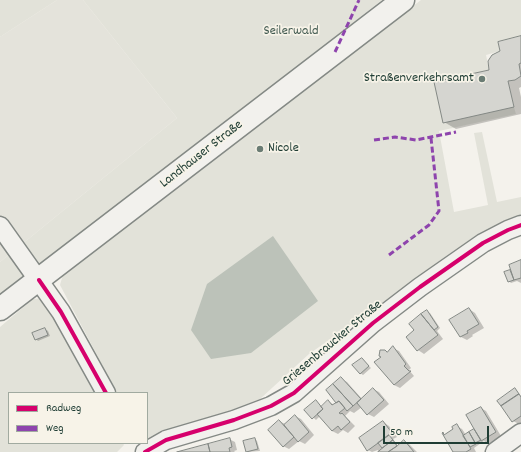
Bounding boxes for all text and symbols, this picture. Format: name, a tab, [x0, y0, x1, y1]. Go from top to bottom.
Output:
park label: Seilerwald	[263, 24, 319, 40]
place label: Straßenverkehrsamt	[364, 71, 474, 87]
marker: Straßenverkehrsamt	[477, 74, 487, 84]
street label: Landhauser Straße	[157, 117, 247, 193]
place label: Nicole	[268, 141, 299, 157]
marker: Nicole	[255, 144, 265, 154]
street label: Griesenbraucker Straße	[280, 297, 386, 391]
legend	[8, 392, 148, 444]
text: Radweg	[46, 400, 81, 417]
scale bar	[385, 418, 491, 444]
text: Weg	[46, 420, 63, 437]
text: 50 m	[390, 424, 413, 441]

